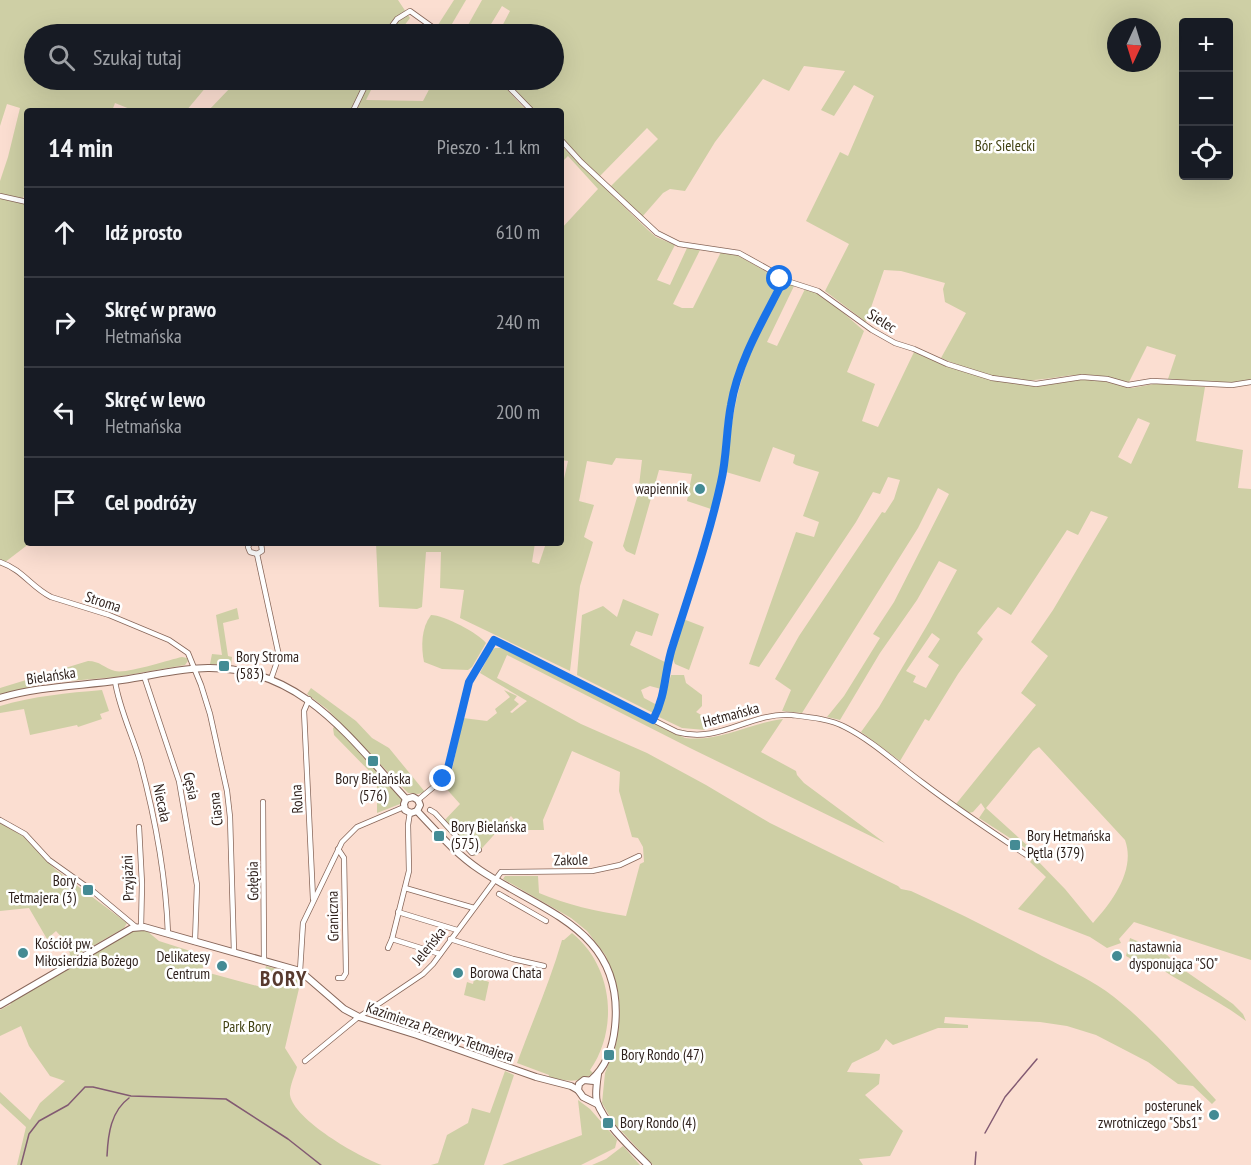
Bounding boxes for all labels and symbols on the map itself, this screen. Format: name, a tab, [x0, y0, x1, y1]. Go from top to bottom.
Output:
north arrow	[1107, 18, 1161, 72]
park label: Bór Sielecki	[975, 136, 1035, 155]
route start	[766, 265, 792, 291]
street label: Sielec	[864, 304, 901, 337]
place label: wapiennik	[635, 479, 688, 498]
marker: wapiennik	[693, 482, 707, 496]
street label: Stroma	[83, 587, 124, 616]
place label: Bory Stroma (583)	[236, 647, 299, 683]
marker: Bory Stroma (583)	[217, 659, 231, 673]
street label: Bielańska	[25, 663, 77, 688]
street label: Hetmańska	[701, 698, 761, 731]
marker: Bory Bielańska (576)	[366, 754, 380, 768]
route end	[429, 765, 455, 791]
place label: Bory Bielańska (576)	[335, 769, 411, 805]
street label: Gęsia	[179, 770, 204, 801]
street label: Niecała	[149, 782, 176, 824]
street label: Rolna	[286, 784, 307, 814]
street label: Ciasna	[204, 791, 227, 827]
place label: Bory Bielańska (575)	[451, 817, 527, 853]
place label: Bory Hetmańska Pętla (379)	[1027, 826, 1111, 862]
marker: Bory Bielańska (575)	[432, 829, 446, 843]
marker: Bory Hetmańska Pętla (379)	[1008, 838, 1022, 852]
street label: Zakole	[554, 849, 588, 870]
street label: Przyjaźni	[117, 855, 138, 901]
street label: Gołębia	[243, 861, 262, 901]
place label: Bory Tetmajera (3)	[8, 871, 76, 907]
marker: Bory Tetmajera (3)	[81, 883, 95, 897]
street label: Graniczna	[323, 891, 342, 941]
street label: Jeleńska	[407, 923, 450, 969]
place label: Kościół pw. Miłosierdzia Bożego	[35, 934, 138, 970]
place label: nastawnia dysponująca "SO"	[1129, 937, 1218, 973]
marker: Kościół pw. Miłosierdzia Bożego	[16, 946, 30, 960]
place label: Delikatesy Centrum	[156, 947, 210, 983]
marker: nastawnia dysponująca "SO"	[1110, 949, 1124, 963]
marker: Delikatesy Centrum	[215, 959, 229, 973]
place label: Borowa Chata	[470, 963, 542, 982]
district label: BORY	[260, 965, 308, 992]
marker: Borowa Chata	[451, 966, 465, 980]
street label: Kazimierza Przerwy-Tetmajera	[364, 997, 517, 1066]
park label: Park Bory	[223, 1017, 272, 1036]
place label: Bory Rondo (47)	[621, 1045, 704, 1064]
marker: Bory Rondo (47)	[602, 1048, 616, 1062]
place label: posterunek zwrotniczego "Sbs1"	[1098, 1096, 1202, 1132]
marker: posterunek zwrotniczego "Sbs1"	[1207, 1108, 1221, 1122]
place label: Bory Rondo (4)	[620, 1113, 696, 1132]
marker: Bory Rondo (4)	[601, 1116, 615, 1130]

